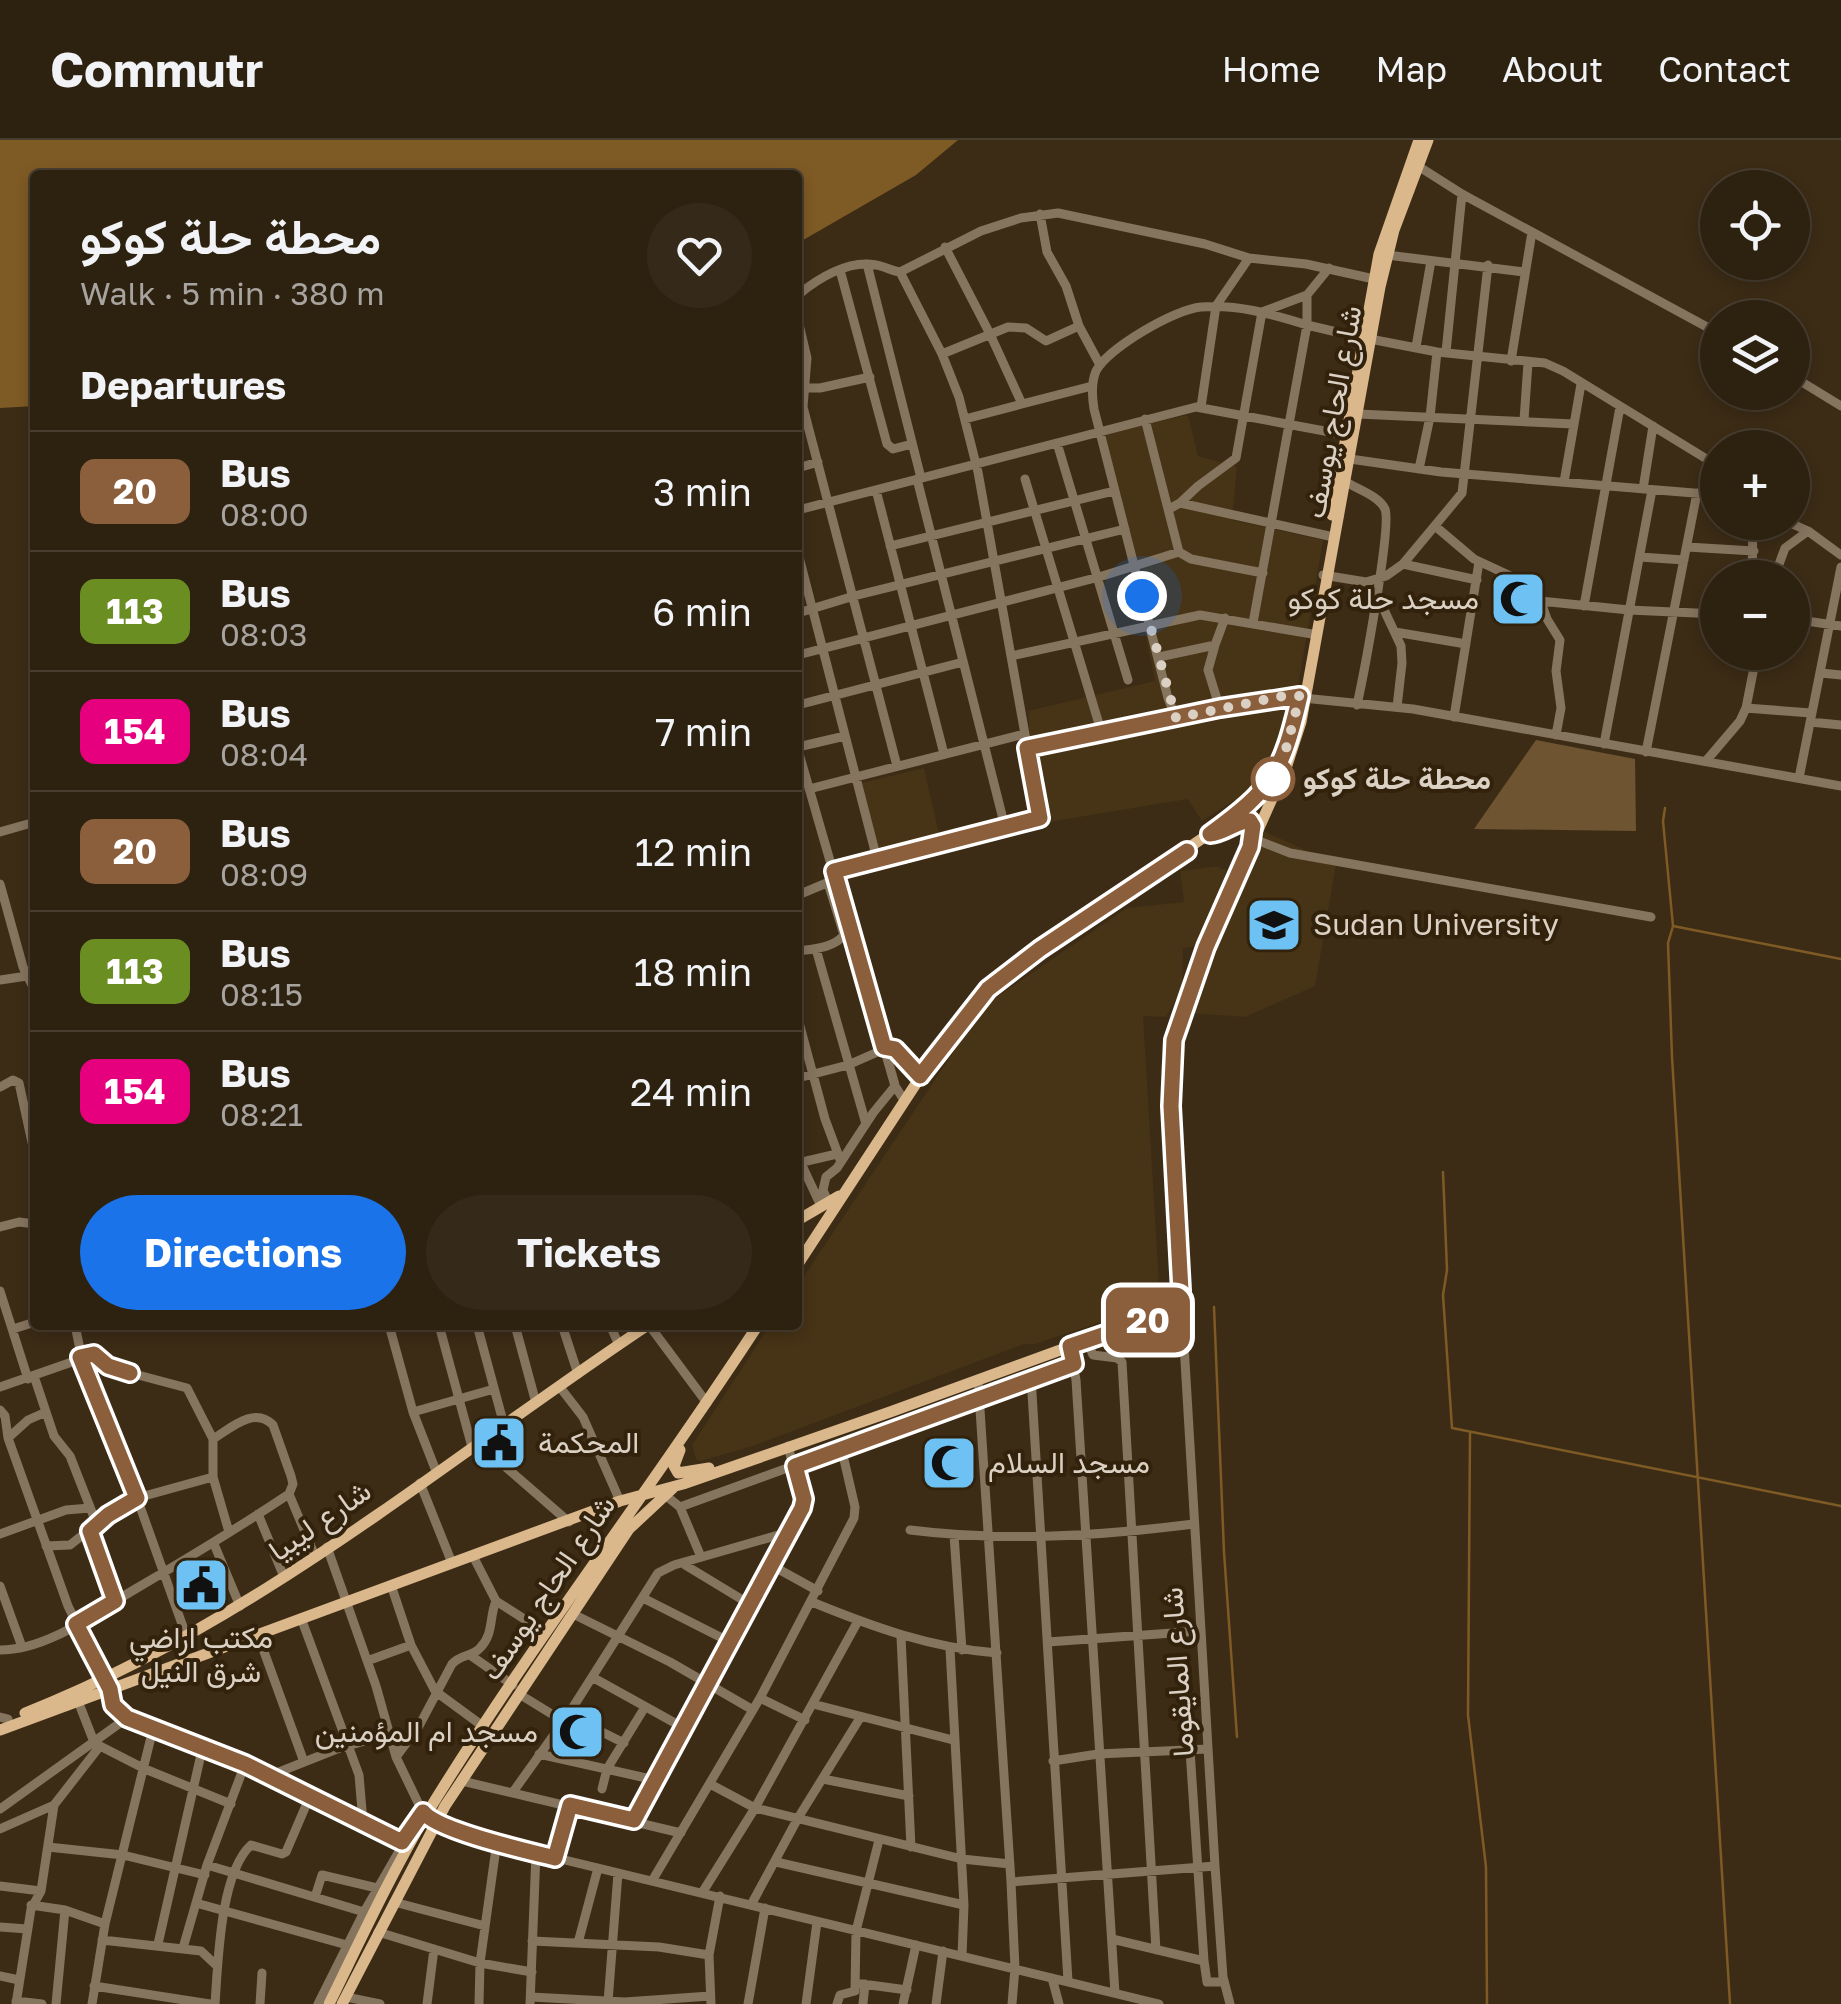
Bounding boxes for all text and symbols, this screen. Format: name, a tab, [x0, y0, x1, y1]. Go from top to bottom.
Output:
text: Commutr	[50, 40, 263, 98]
text: Home	[1222, 48, 1321, 90]
text: Map	[1376, 48, 1447, 90]
text: About	[1502, 48, 1603, 90]
text: Contact	[1658, 48, 1791, 90]
map controls	[1700, 170, 1810, 670]
button: locate	[1700, 170, 1810, 280]
button: heart	[647, 203, 752, 308]
text: محطة حلة كوكو	[80, 207, 381, 265]
text: Walk · 5 min · 380 m	[80, 274, 385, 312]
button: layers	[1700, 300, 1810, 410]
street label: شارع الحاج يوسف	[1296, 303, 1371, 521]
text: Departures	[80, 362, 286, 407]
button: +	[1700, 430, 1810, 540]
text: Bus	[220, 450, 291, 495]
text: 3 min	[653, 469, 752, 514]
text: 20	[113, 470, 157, 512]
text: 08:00	[220, 495, 309, 533]
button: −	[1700, 560, 1810, 670]
mosque icon: مسجد حلة كوكو	[1488, 569, 1548, 629]
text: Bus	[220, 570, 291, 615]
your location	[1117, 571, 1167, 621]
place label: مسجد حلة كوكو	[1288, 580, 1479, 617]
text: 6 min	[652, 589, 752, 634]
text: 113	[106, 590, 164, 632]
text: 08:03	[220, 615, 308, 653]
text: Bus	[220, 690, 291, 735]
text: 7 min	[655, 709, 752, 754]
text: 154	[104, 710, 166, 752]
text: 08:04	[220, 735, 308, 773]
marker: محطة حلة كوكو	[1252, 758, 1294, 800]
place label: محطة حلة كوكو	[1303, 760, 1491, 797]
text: Bus	[220, 810, 291, 855]
text: 12 min	[635, 829, 752, 874]
text: 20	[113, 830, 157, 872]
text: 08:09	[220, 855, 308, 893]
school or university icon: Sudan University	[1244, 895, 1304, 955]
place label: Sudan University	[1313, 906, 1559, 942]
text: Bus	[220, 930, 291, 975]
text: 18 min	[634, 949, 752, 994]
text: 113	[106, 950, 164, 992]
text: 08:15	[220, 975, 303, 1013]
text: Bus	[220, 1050, 291, 1095]
text: 24 min	[630, 1069, 752, 1114]
text: 154	[104, 1070, 166, 1112]
text: 08:21	[220, 1095, 303, 1133]
button: Directions	[80, 1195, 406, 1310]
button: Tickets	[426, 1195, 752, 1310]
line badge: 20	[1103, 1288, 1193, 1352]
text: 20	[1126, 1299, 1170, 1341]
public building icon: المحكمة	[469, 1413, 529, 1473]
place label: المحكمة	[538, 1424, 639, 1460]
mosque icon: مسجد السلام	[919, 1433, 979, 1493]
place label: مسجد السلام	[988, 1444, 1150, 1482]
street label: شارع ليبيا	[261, 1472, 379, 1571]
street label: شارع الحاج يوسف	[472, 1488, 625, 1688]
public building icon: مكتب اراضي شرق النيل	[171, 1555, 231, 1615]
street label: شارع المايقوما	[1153, 1586, 1204, 1758]
place label: مكتب اراضي شرق النيل	[129, 1619, 273, 1690]
mosque icon: مسجد ام المؤمنين	[547, 1702, 607, 1762]
place label: مسجد ام المؤمنين	[315, 1713, 538, 1751]

